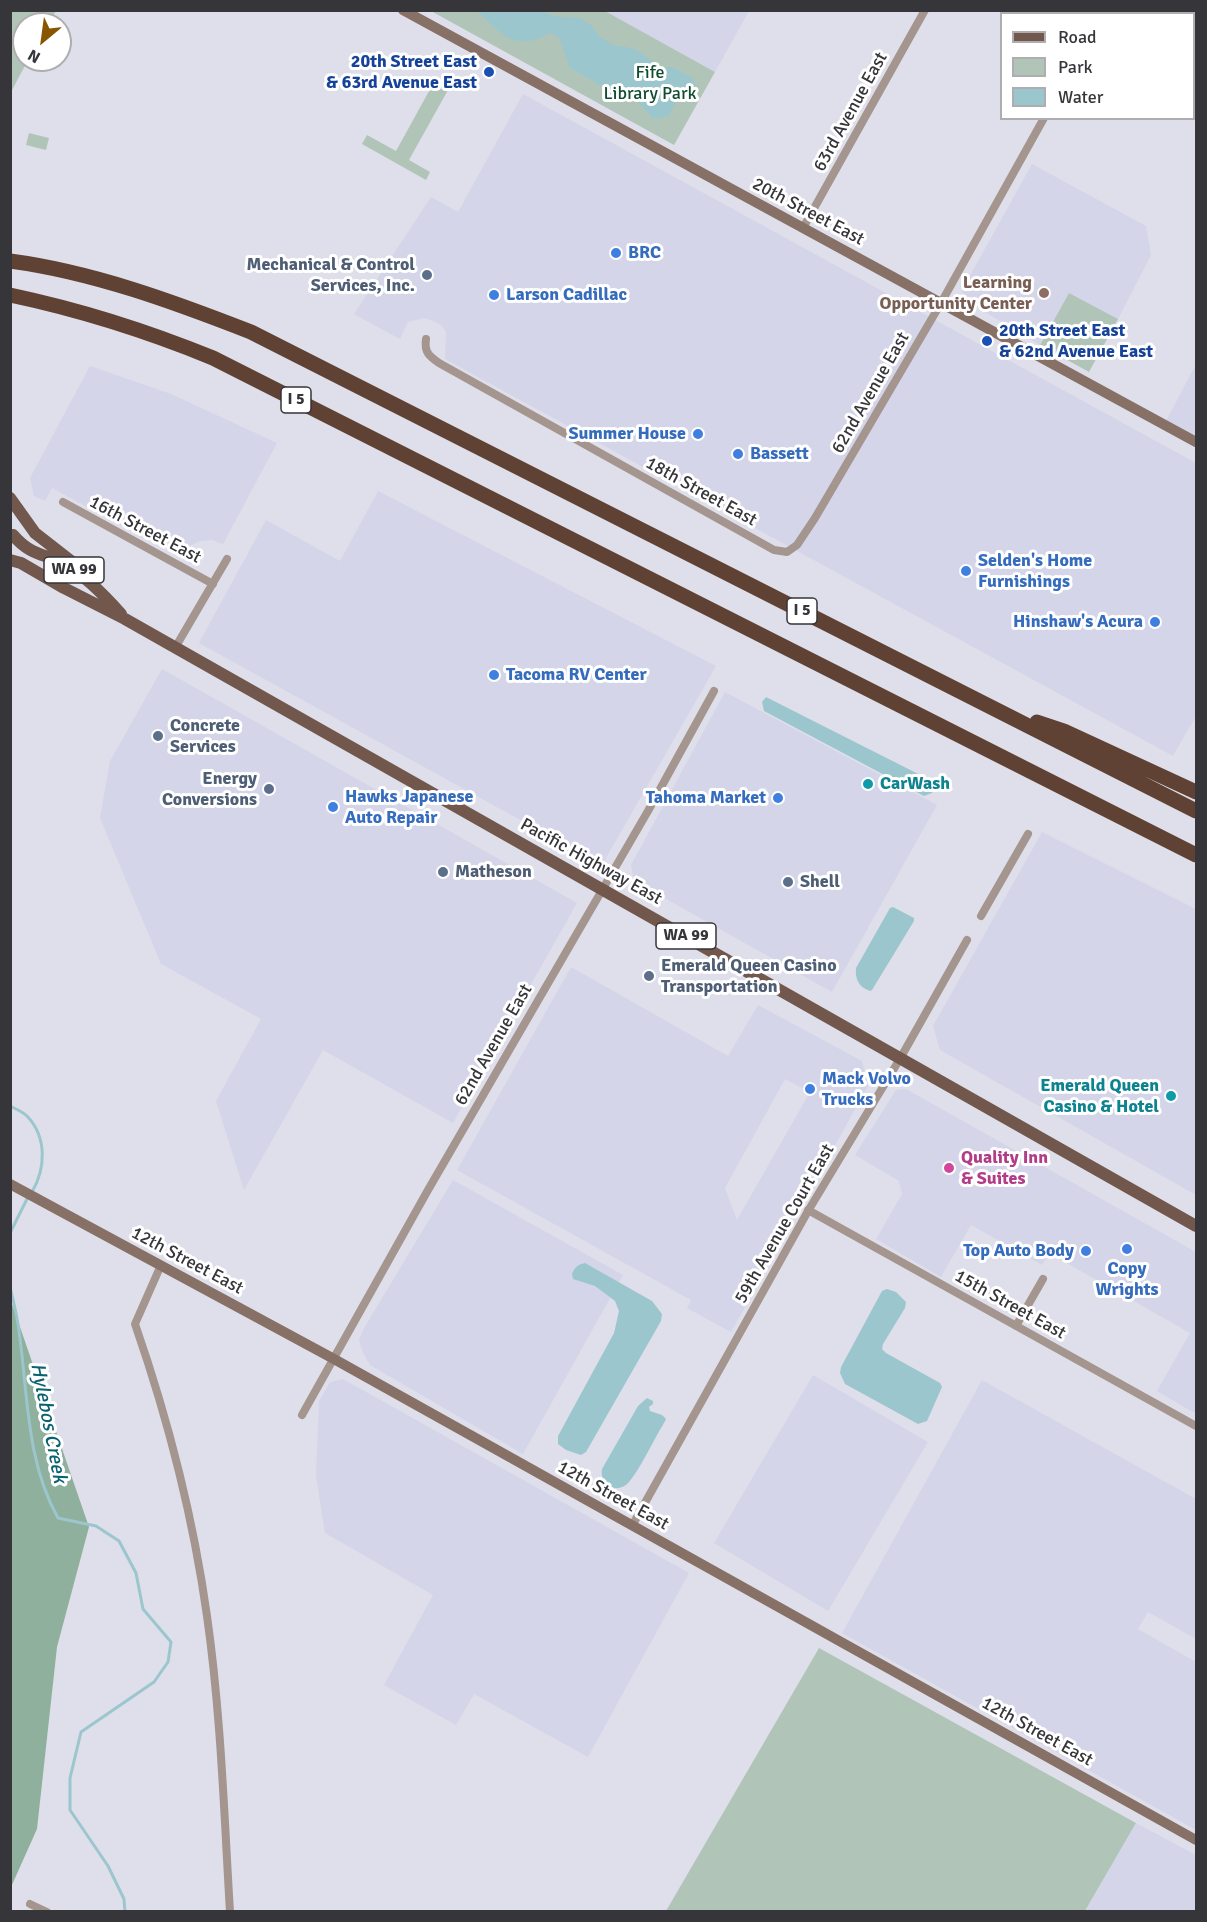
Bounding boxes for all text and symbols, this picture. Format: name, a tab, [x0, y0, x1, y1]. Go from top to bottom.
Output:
north arrow	[12, 12, 72, 72]
legend	[1000, 12, 1195, 120]
text: Road	[1058, 26, 1097, 48]
text: N	[25, 45, 44, 67]
street label: 63rd Avenue East	[809, 49, 893, 175]
place label: 20th Street East & 63rd Avenue East	[326, 51, 477, 94]
text: Park	[1058, 56, 1093, 78]
park label: Fife Library Park	[603, 62, 697, 104]
marker: 20th Street East & 63rd Avenue East	[482, 65, 496, 79]
text: Water	[1058, 86, 1103, 108]
street label: 20th Street East	[748, 173, 868, 251]
place label: BRC	[628, 242, 661, 264]
marker: BRC	[609, 246, 623, 260]
place label: Mechanical & Control Services, Inc.	[246, 254, 415, 296]
marker: Mechanical & Control Services, Inc.	[420, 268, 434, 282]
place label: Learning Opportunity Center	[879, 272, 1032, 314]
place label: Larson Cadillac	[506, 284, 627, 306]
marker: Learning Opportunity Center	[1037, 286, 1051, 300]
marker: Larson Cadillac	[487, 288, 501, 302]
place label: 20th Street East & 62nd Avenue East	[999, 320, 1153, 362]
street label: 62nd Avenue East	[828, 329, 914, 457]
marker: 20th Street East & 62nd Avenue East	[980, 334, 994, 348]
road number: I 5	[281, 387, 311, 413]
place label: Summer House	[568, 423, 686, 445]
marker: Summer House	[691, 427, 705, 441]
place label: Bassett	[750, 443, 809, 465]
marker: Bassett	[731, 447, 745, 461]
street label: 18th Street East	[642, 453, 760, 531]
street label: 16th Street East	[85, 491, 205, 569]
place label: Selden's Home Furnishings	[978, 550, 1092, 592]
road number: WA 99	[44, 557, 104, 583]
marker: Selden's Home Furnishings	[959, 564, 973, 578]
road number: I 5	[787, 598, 817, 624]
place label: Hinshaw's Acura	[1013, 611, 1143, 633]
marker: Hinshaw's Acura	[1148, 615, 1162, 629]
place label: Tacoma RV Center	[506, 664, 647, 686]
marker: Tacoma RV Center	[487, 668, 501, 682]
place label: Concrete Services	[170, 715, 240, 758]
marker: Concrete Services	[151, 729, 165, 743]
place label: Energy Conversions	[162, 768, 257, 810]
place label: CarWash	[880, 773, 950, 795]
marker: CarWash	[861, 777, 875, 791]
marker: Energy Conversions	[262, 782, 276, 796]
place label: Hawks Japanese Auto Repair	[345, 786, 473, 828]
place label: Tahoma Market	[646, 787, 766, 809]
marker: Tahoma Market	[771, 791, 785, 805]
marker: Hawks Japanese Auto Repair	[326, 800, 340, 814]
street label: Pacific Highway East	[516, 814, 666, 910]
place label: Matheson	[455, 861, 532, 883]
marker: Matheson	[436, 865, 450, 879]
place label: Shell	[800, 871, 840, 893]
marker: Shell	[781, 875, 795, 889]
road number: WA 99	[656, 923, 716, 949]
place label: Emerald Queen Casino Transportation	[661, 955, 837, 998]
marker: Emerald Queen Casino Transportation	[642, 969, 656, 983]
street label: 62nd Avenue East	[451, 981, 537, 1109]
place label: Mack Volvo Trucks	[822, 1068, 911, 1110]
place label: Emerald Queen Casino & Hotel	[1040, 1075, 1159, 1118]
marker: Mack Volvo Trucks	[803, 1082, 817, 1096]
marker: Emerald Queen Casino & Hotel	[1164, 1089, 1178, 1103]
street label: 59th Avenue Court East	[731, 1141, 839, 1307]
place label: Quality Inn & Suites	[961, 1147, 1048, 1190]
marker: Quality Inn & Suites	[942, 1161, 956, 1175]
street label: 12th Street East	[127, 1222, 247, 1300]
place label: Top Auto Body	[963, 1240, 1074, 1262]
marker: Copy Wrights	[1120, 1242, 1134, 1256]
marker: Top Auto Body	[1079, 1244, 1093, 1258]
place label: Copy Wrights	[1096, 1258, 1158, 1300]
street label: 15th Street East	[951, 1266, 1069, 1344]
water label: Hylebos Creek	[25, 1361, 71, 1485]
street label: 12th Street East	[554, 1457, 672, 1535]
street label: 12th Street East	[978, 1693, 1096, 1771]

